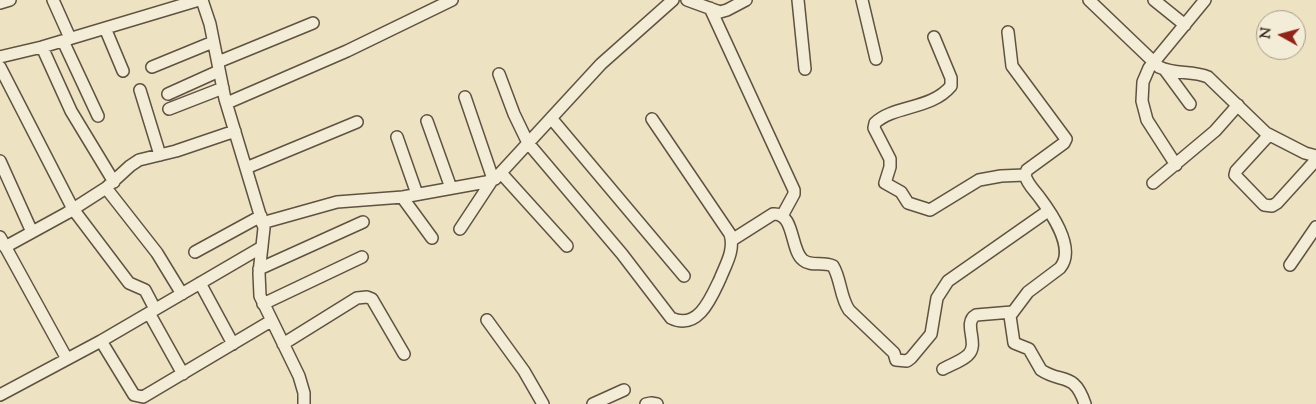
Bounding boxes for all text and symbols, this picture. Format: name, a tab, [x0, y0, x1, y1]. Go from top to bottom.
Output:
north arrow	[1256, 10, 1306, 60]
text: N	[1256, 27, 1278, 40]

